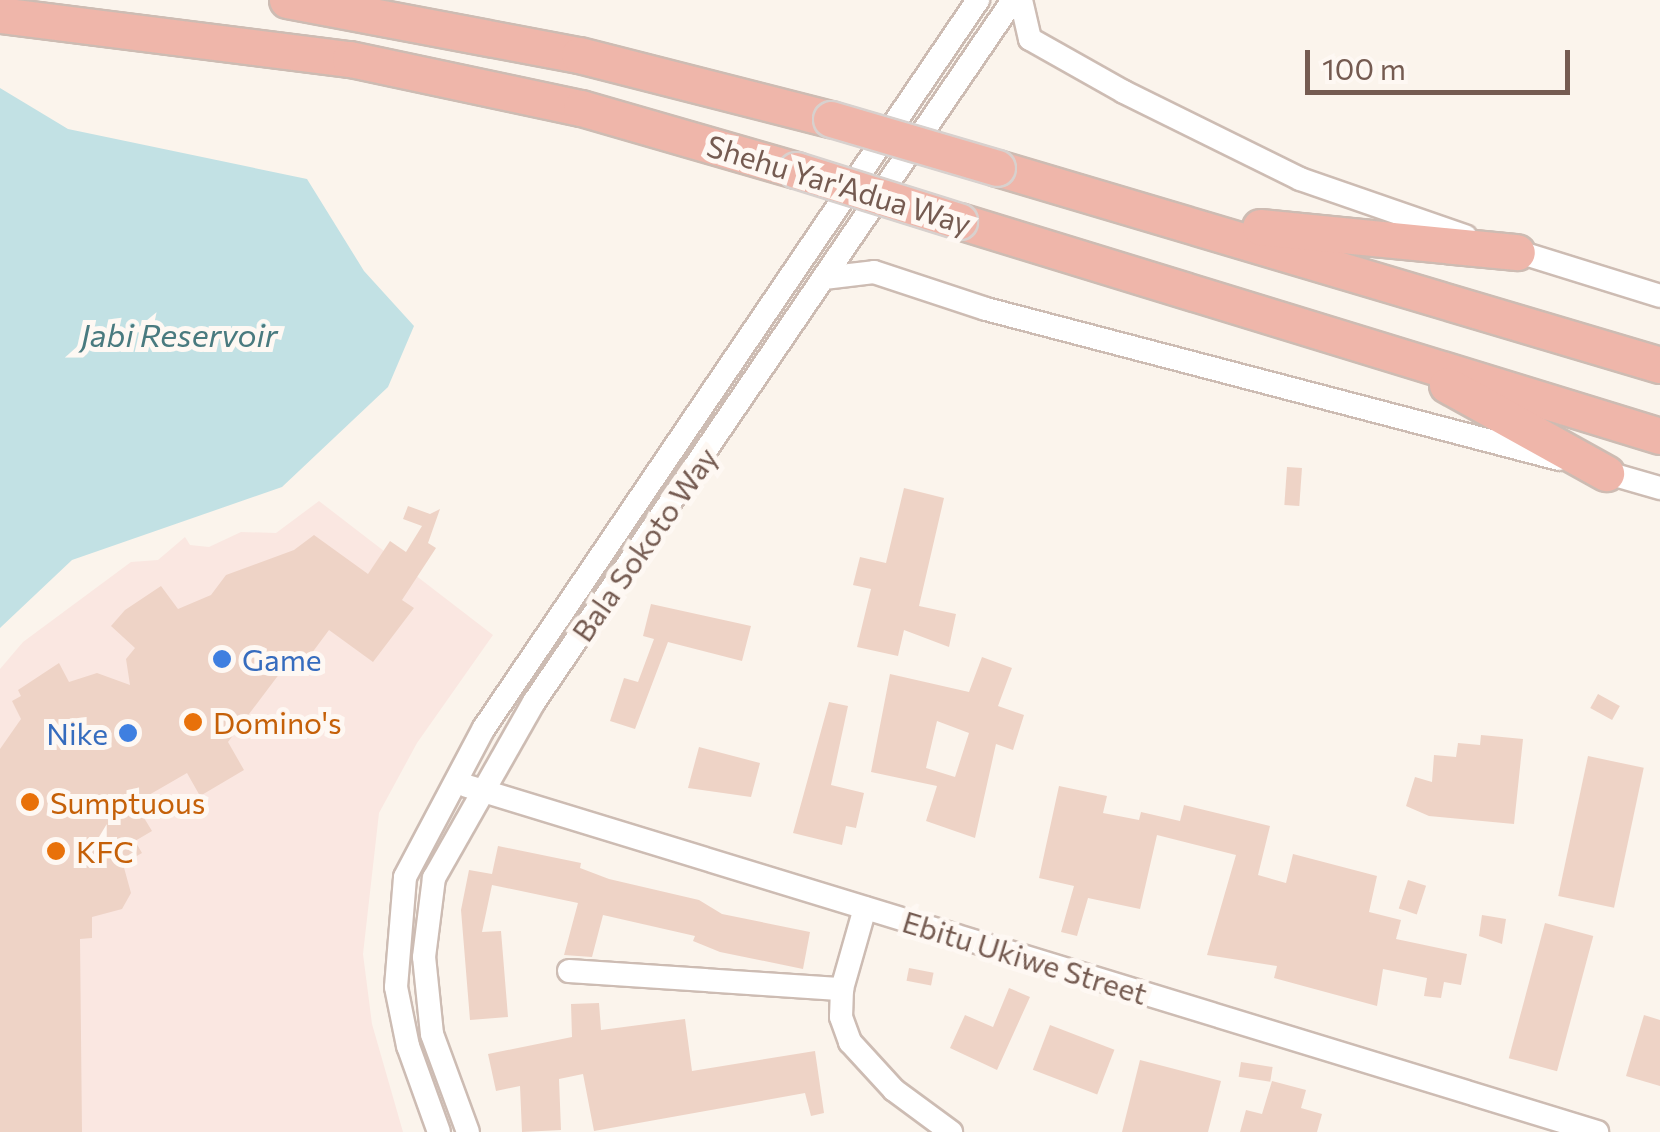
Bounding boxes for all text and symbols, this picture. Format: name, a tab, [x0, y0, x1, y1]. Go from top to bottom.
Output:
scale bar	[1310, 30, 1575, 92]
text: 100 m	[1322, 49, 1406, 86]
street label: Shehu Yar'Adua Way	[703, 127, 975, 241]
water label: Jabi Reservoir	[80, 315, 278, 353]
street label: Bala Sokoto Way	[564, 440, 724, 648]
place label: Game	[242, 641, 322, 677]
marker: Game	[211, 648, 233, 670]
place label: Domino's	[213, 704, 342, 740]
marker: Domino's	[182, 711, 204, 733]
place label: Nike	[46, 715, 108, 751]
marker: Nike	[117, 722, 139, 744]
place label: Sumptuous	[50, 784, 205, 820]
marker: Sumptuous	[19, 791, 41, 813]
place label: KFC	[76, 833, 134, 869]
marker: KFC	[45, 840, 67, 862]
street label: Ebitu Ukiwe Street	[898, 903, 1152, 1011]

